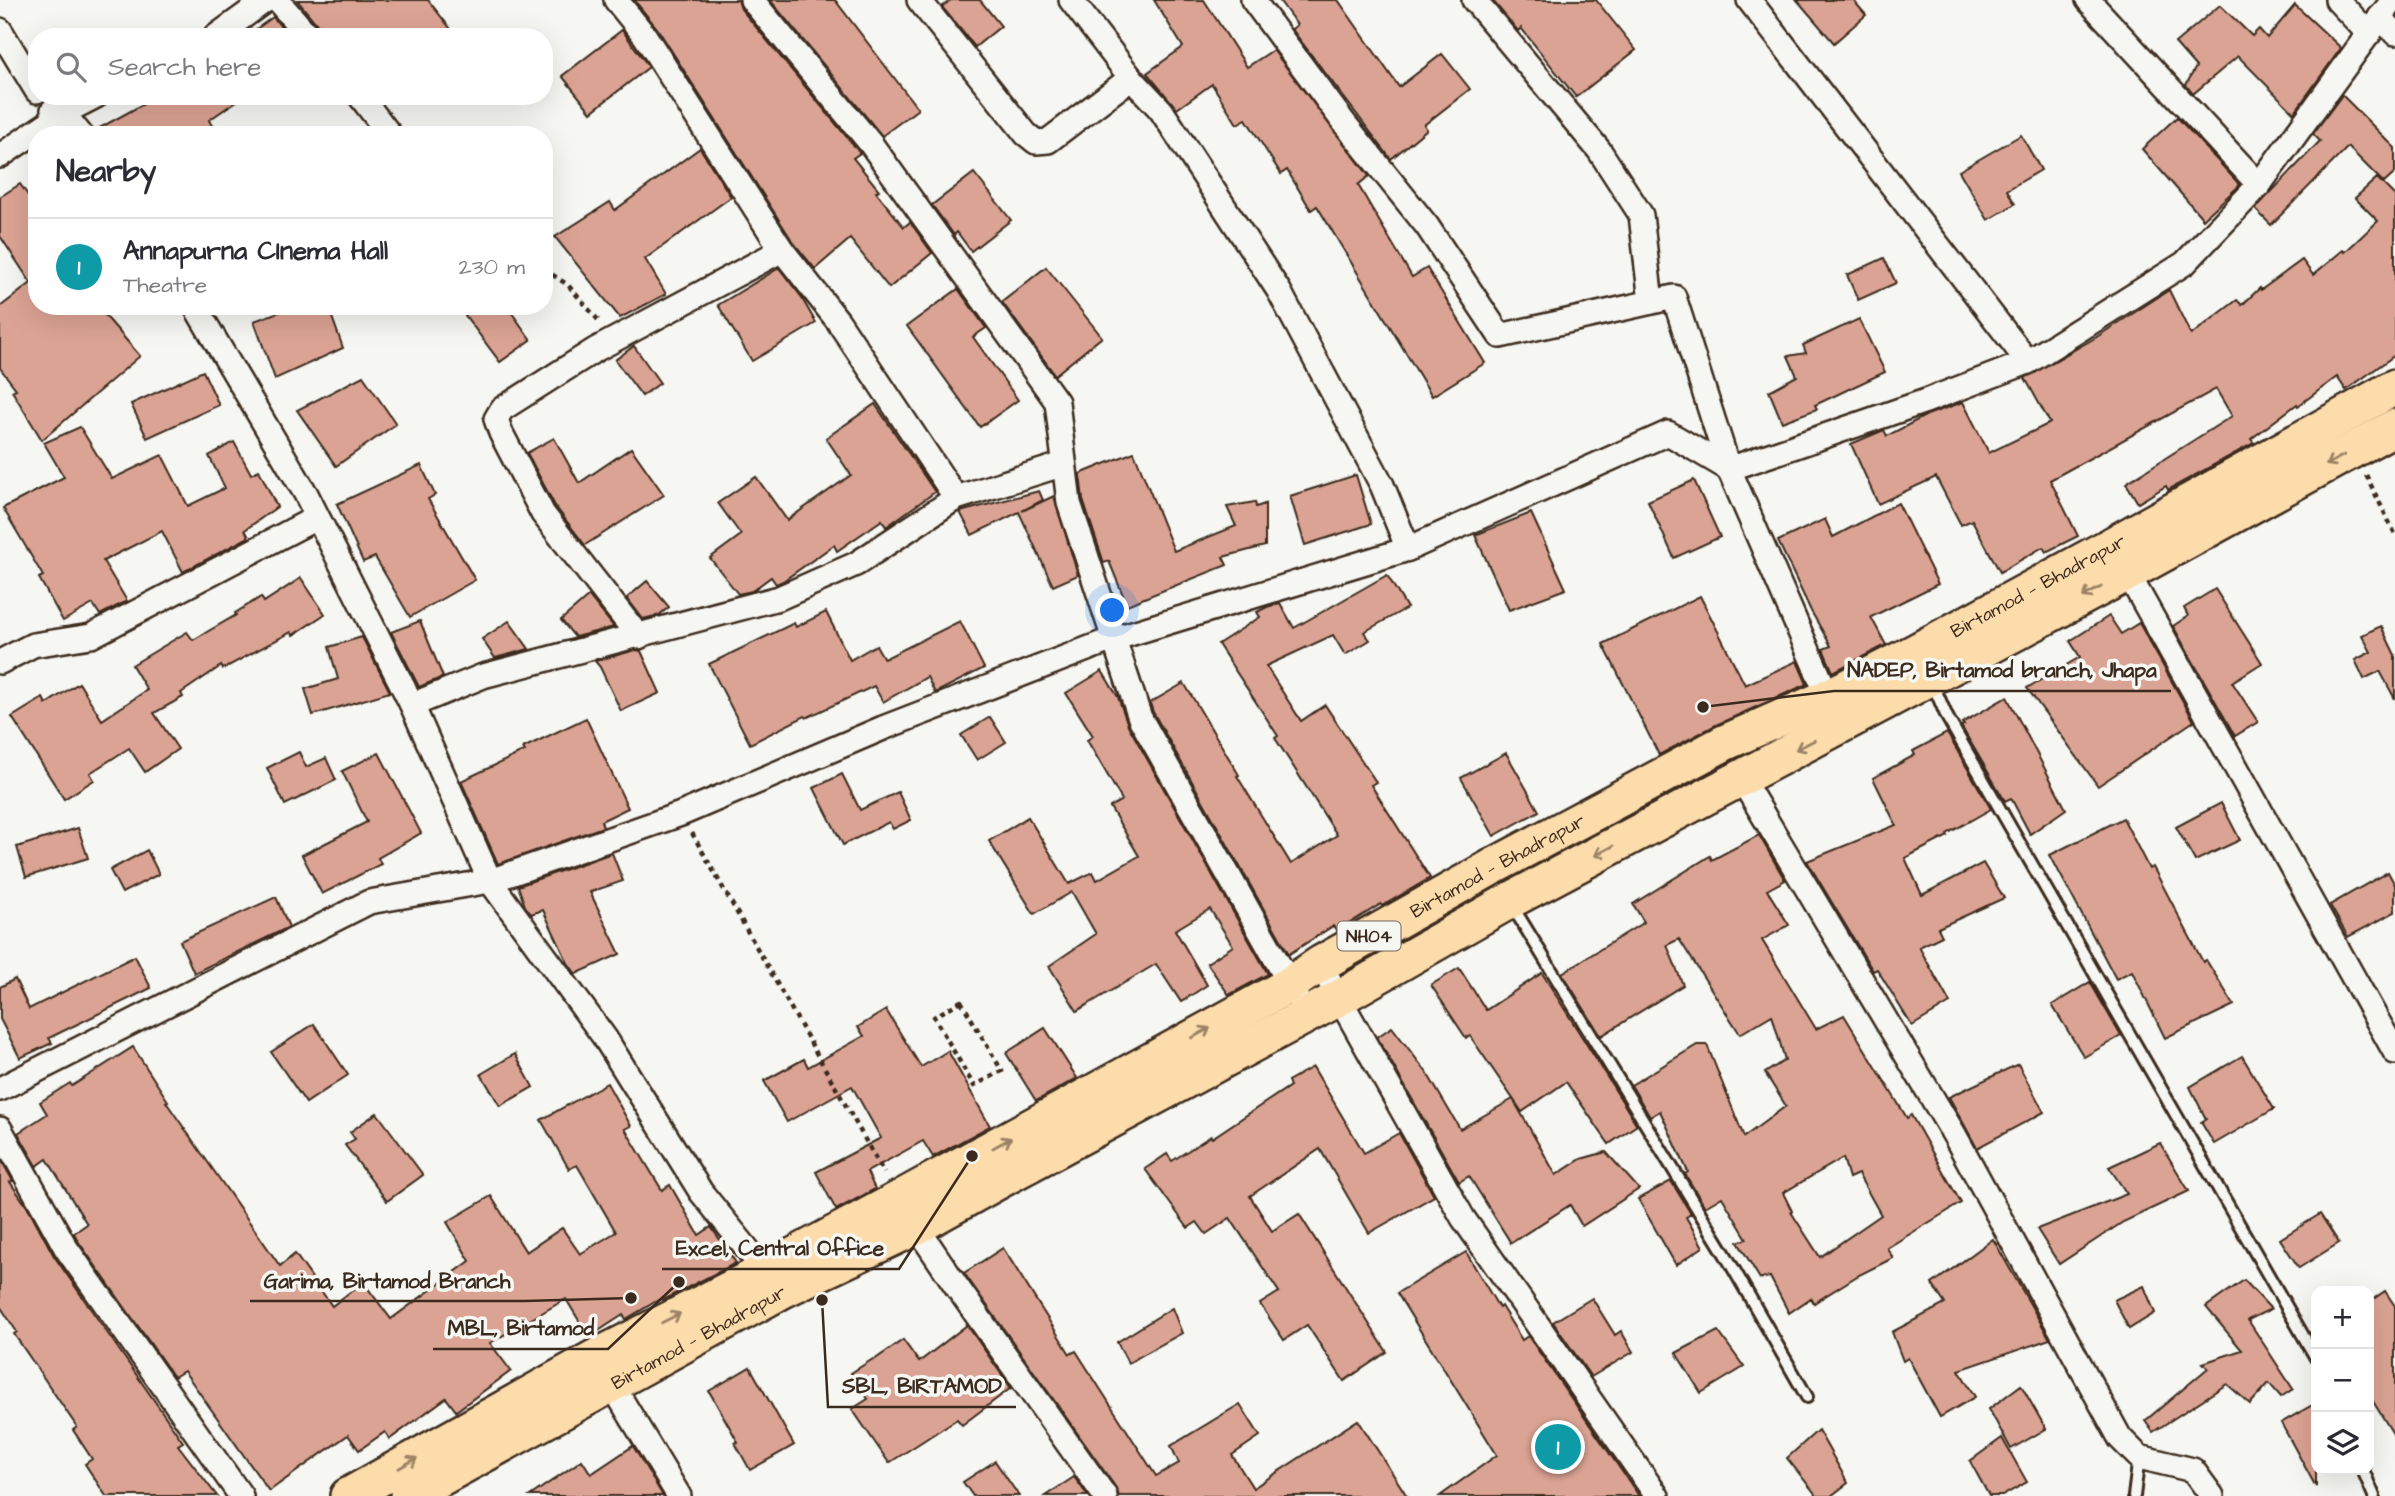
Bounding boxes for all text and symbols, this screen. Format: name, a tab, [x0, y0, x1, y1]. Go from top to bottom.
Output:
search box	[28, 28, 553, 105]
icon: search	[52, 48, 90, 86]
text: Search here	[108, 49, 261, 85]
text: Nearby	[56, 151, 156, 193]
text: Annapurna CInema Hall	[123, 233, 388, 269]
text: 1	[78, 251, 80, 283]
text: 230 m	[459, 251, 525, 283]
text: Theatre	[123, 269, 207, 301]
one-way arrow	[2326, 453, 2346, 467]
street label: Birtamod — Bhadrapur	[1946, 528, 2131, 645]
one-way arrow	[2083, 585, 2103, 599]
your location	[1095, 593, 1129, 627]
callout: NADEP, Birtamod branch, Jhapa	[1834, 649, 2171, 691]
text: NADEP, Birtamod branch, Jhapa	[1847, 656, 2157, 686]
one-way arrow	[1795, 739, 1816, 752]
street label: Birtamod — Bhadrapur	[1405, 808, 1590, 926]
one-way arrow	[1594, 844, 1614, 858]
road number: NH04	[1338, 922, 1400, 951]
one-way arrow	[1191, 1026, 1211, 1040]
one-way arrow	[991, 1136, 1012, 1149]
callout: Excel, Central Office	[662, 1227, 899, 1269]
text: Excel, Central Office	[676, 1234, 885, 1263]
callout: Garima, Birtamod Branch	[250, 1259, 525, 1301]
text: Garima, Birtamod Branch	[264, 1267, 511, 1296]
street label: Birtamod — Bhadrapur	[607, 1279, 792, 1397]
map controls	[2311, 1286, 2374, 1475]
button: +	[2311, 1286, 2374, 1349]
callout: MBL, Birtamod	[433, 1307, 608, 1349]
one-way arrow	[660, 1311, 681, 1325]
text: MBL, Birtamod	[448, 1314, 595, 1343]
button: −	[2311, 1349, 2374, 1412]
callout: SBL, BIRTAMOD	[828, 1365, 1016, 1407]
text: SBL, BIRTAMOD	[841, 1372, 1002, 1401]
button: layers	[2311, 1412, 2374, 1475]
pin: 1	[1535, 1421, 1581, 1473]
one-way arrow	[397, 1456, 417, 1470]

